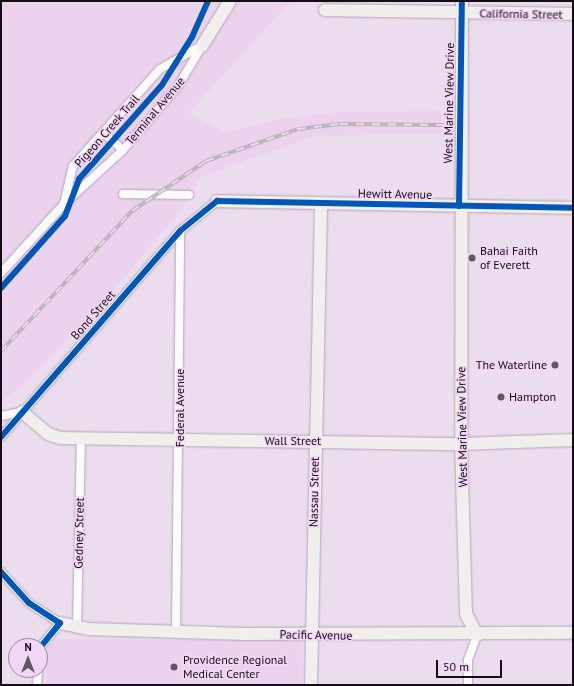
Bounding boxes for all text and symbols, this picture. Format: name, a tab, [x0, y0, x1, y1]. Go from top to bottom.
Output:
street label: California Street	[479, 6, 563, 22]
street label: West Marine View Drive	[441, 42, 457, 164]
street label: Terminal Avenue	[122, 74, 188, 148]
street label: Pigeon Creek Trail	[71, 91, 143, 171]
street label: Hewitt Avenue	[357, 186, 433, 202]
place label: Bahai Faith of Everett	[480, 244, 538, 272]
marker: Bahai Faith of Everett	[467, 253, 477, 263]
street label: Bond Street	[68, 288, 118, 342]
place label: The Waterline	[476, 358, 547, 372]
marker: The Waterline	[550, 360, 560, 370]
street label: West Marine View Drive	[454, 366, 470, 488]
street label: Federal Avenue	[173, 368, 187, 448]
place label: Hampton	[509, 390, 556, 404]
marker: Hampton	[496, 392, 506, 402]
street label: Wall Street	[265, 434, 321, 448]
street label: Nassau Street	[306, 457, 322, 527]
street label: Gedney Street	[71, 497, 87, 569]
street label: Pacific Avenue	[279, 627, 353, 643]
north arrow	[8, 638, 48, 678]
text: N	[24, 640, 32, 654]
scale bar	[438, 652, 504, 678]
place label: Providence Regional Medical Center	[183, 653, 287, 681]
text: 50 m	[443, 659, 469, 674]
marker: Providence Regional Medical Center	[168, 661, 180, 673]

